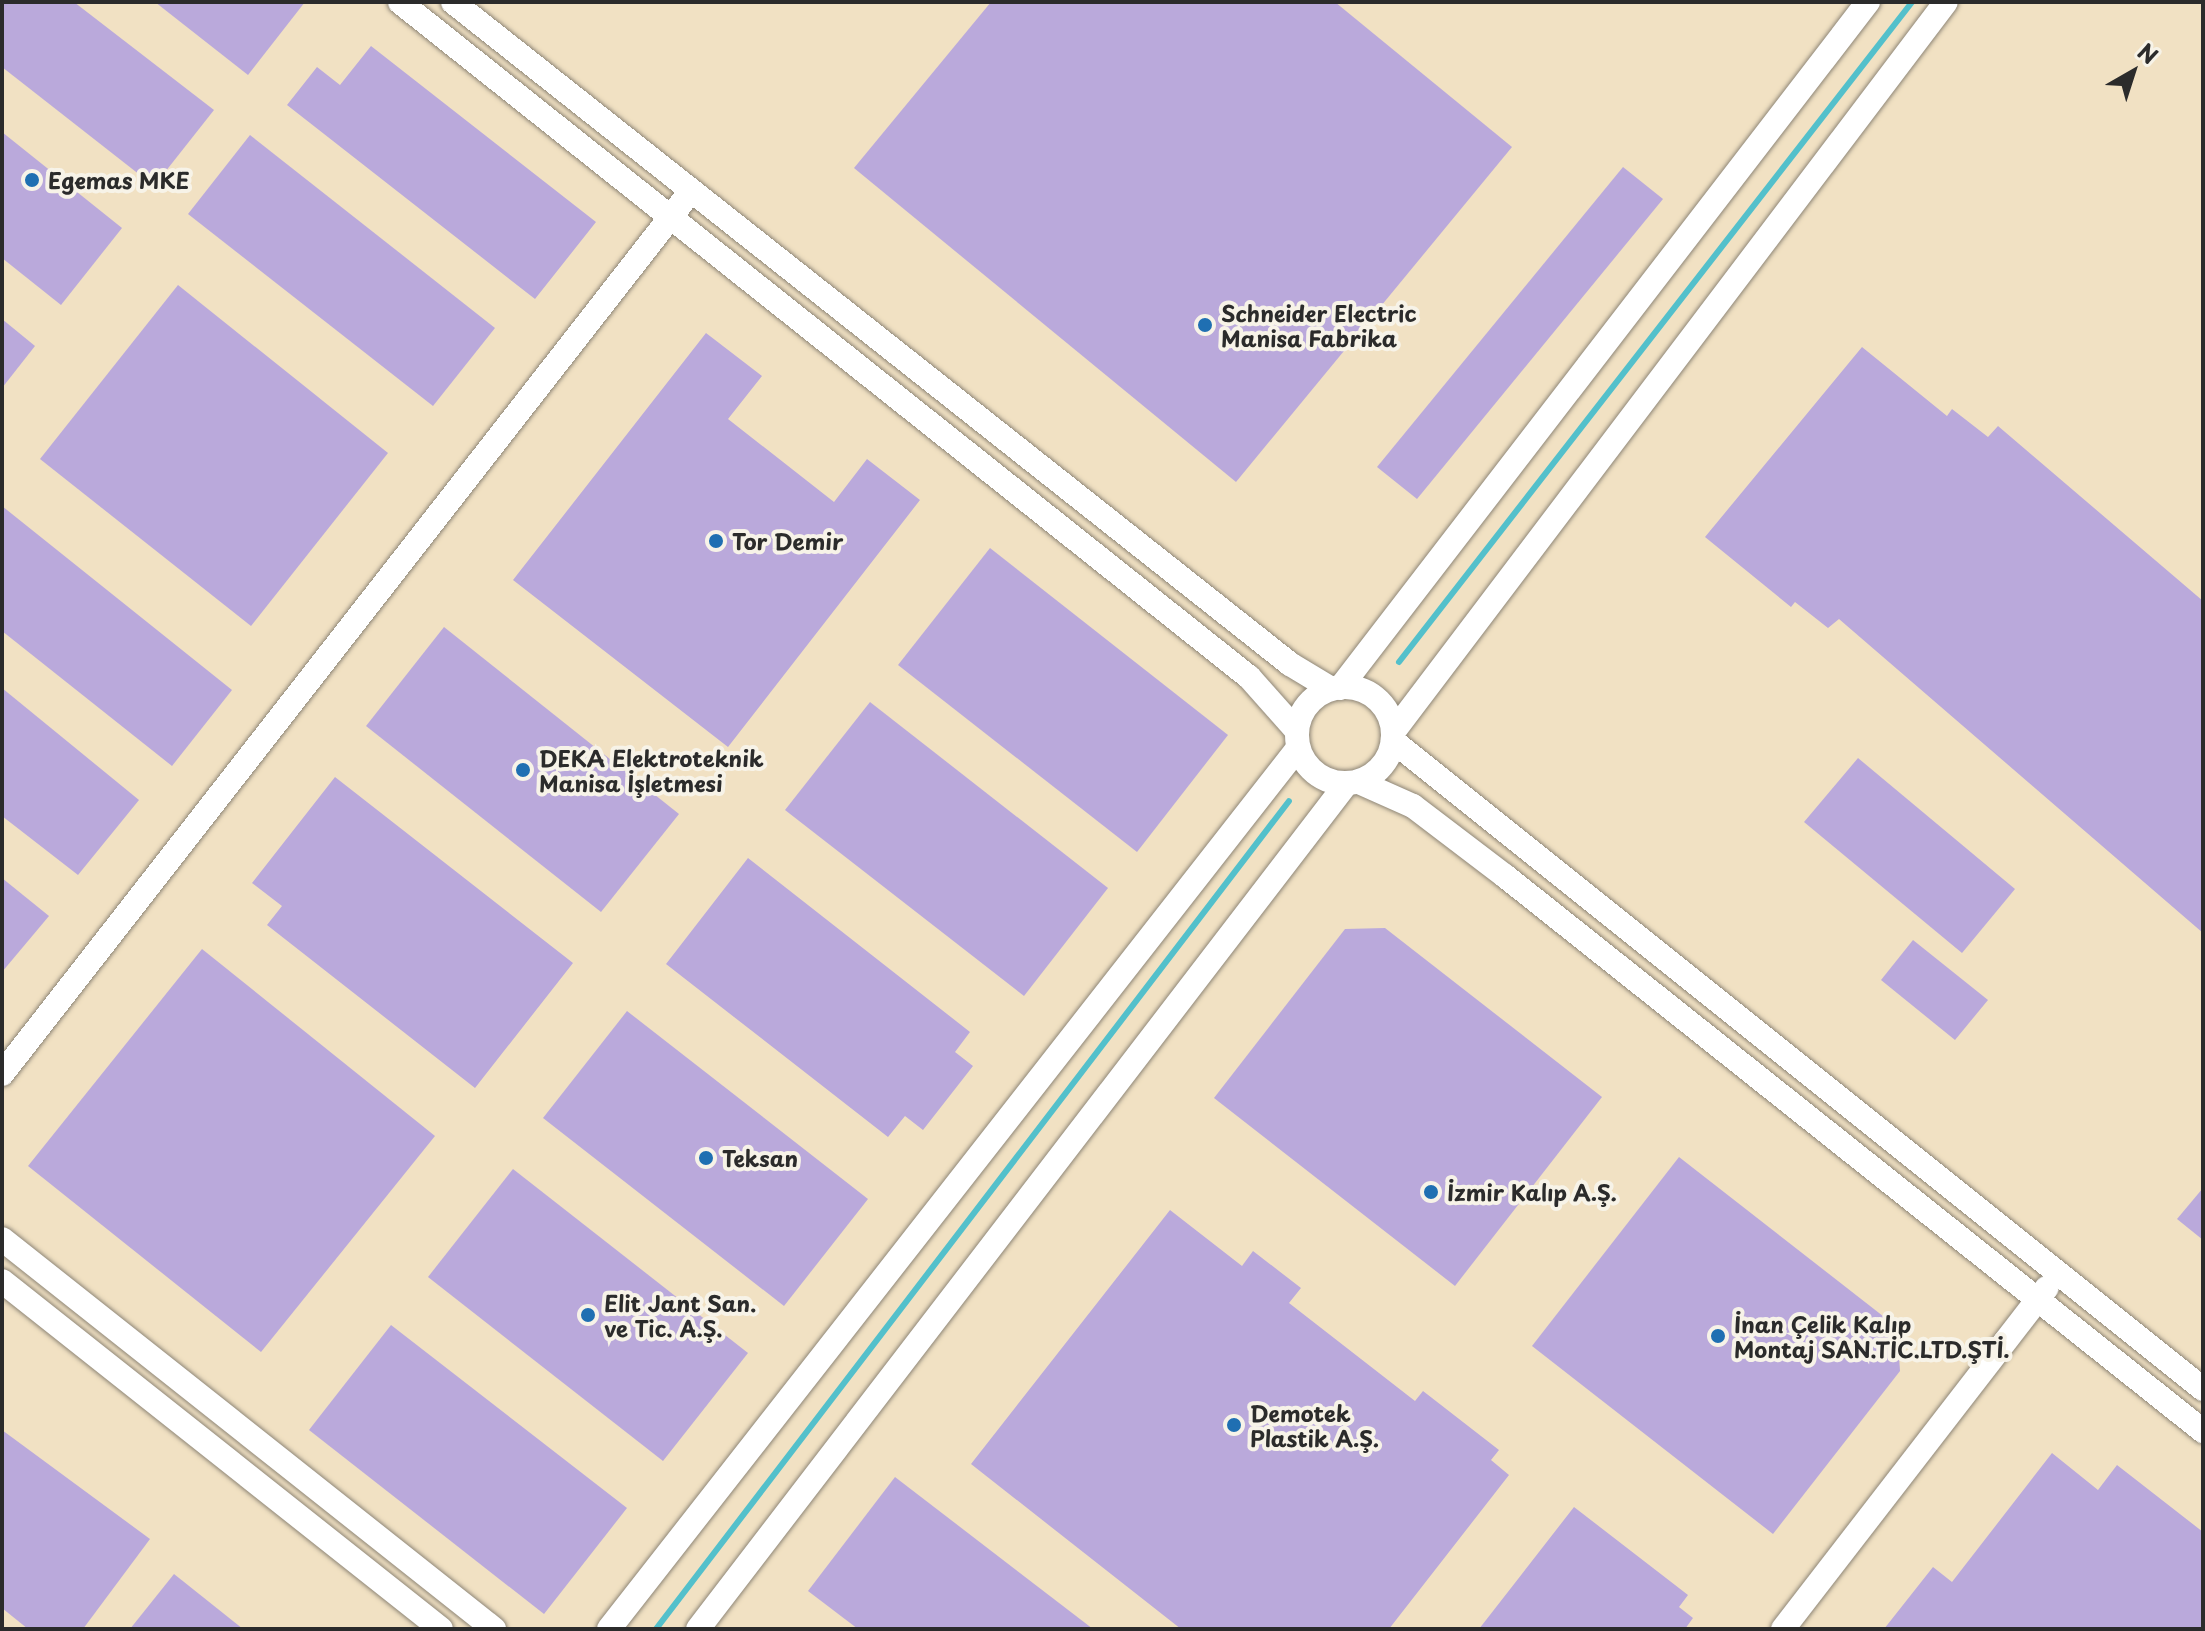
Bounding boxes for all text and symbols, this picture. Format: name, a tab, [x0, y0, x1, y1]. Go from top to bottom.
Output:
north arrow	[2093, 32, 2173, 112]
text: N	[2131, 35, 2166, 71]
place label: Egemas MKE	[48, 167, 190, 193]
marker: Egemas MKE	[23, 171, 41, 189]
place label: Schneider Electric Manisa Fabrika	[1221, 299, 1419, 350]
marker: Schneider Electric Manisa Fabrika	[1196, 316, 1214, 334]
place label: Tor Demir	[732, 528, 845, 554]
marker: Tor Demir	[707, 532, 725, 550]
place label: DEKA Elektroteknik Manisa İşletmesi	[539, 744, 763, 796]
marker: DEKA Elektroteknik Manisa İşletmesi	[514, 761, 532, 779]
place label: Teksan	[722, 1145, 798, 1171]
marker: Teksan	[697, 1149, 715, 1167]
place label: İzmir Kalıp A.Ş.	[1447, 1179, 1619, 1205]
marker: İzmir Kalıp A.Ş.	[1422, 1183, 1440, 1201]
place label: Elit Jant San. ve Tic. A.Ş.	[604, 1289, 757, 1340]
marker: Elit Jant San. ve Tic. A.Ş.	[579, 1306, 597, 1324]
place label: İnan Çelik Kalıp Montaj SAN.TİC.LTD.ŞTİ.	[1734, 1310, 2008, 1362]
marker: İnan Çelik Kalıp Montaj SAN.TİC.LTD.ŞTİ.	[1709, 1327, 1727, 1345]
place label: Demotek Plastik A.Ş.	[1250, 1399, 1380, 1450]
marker: Demotek Plastik A.Ş.	[1225, 1416, 1243, 1434]

